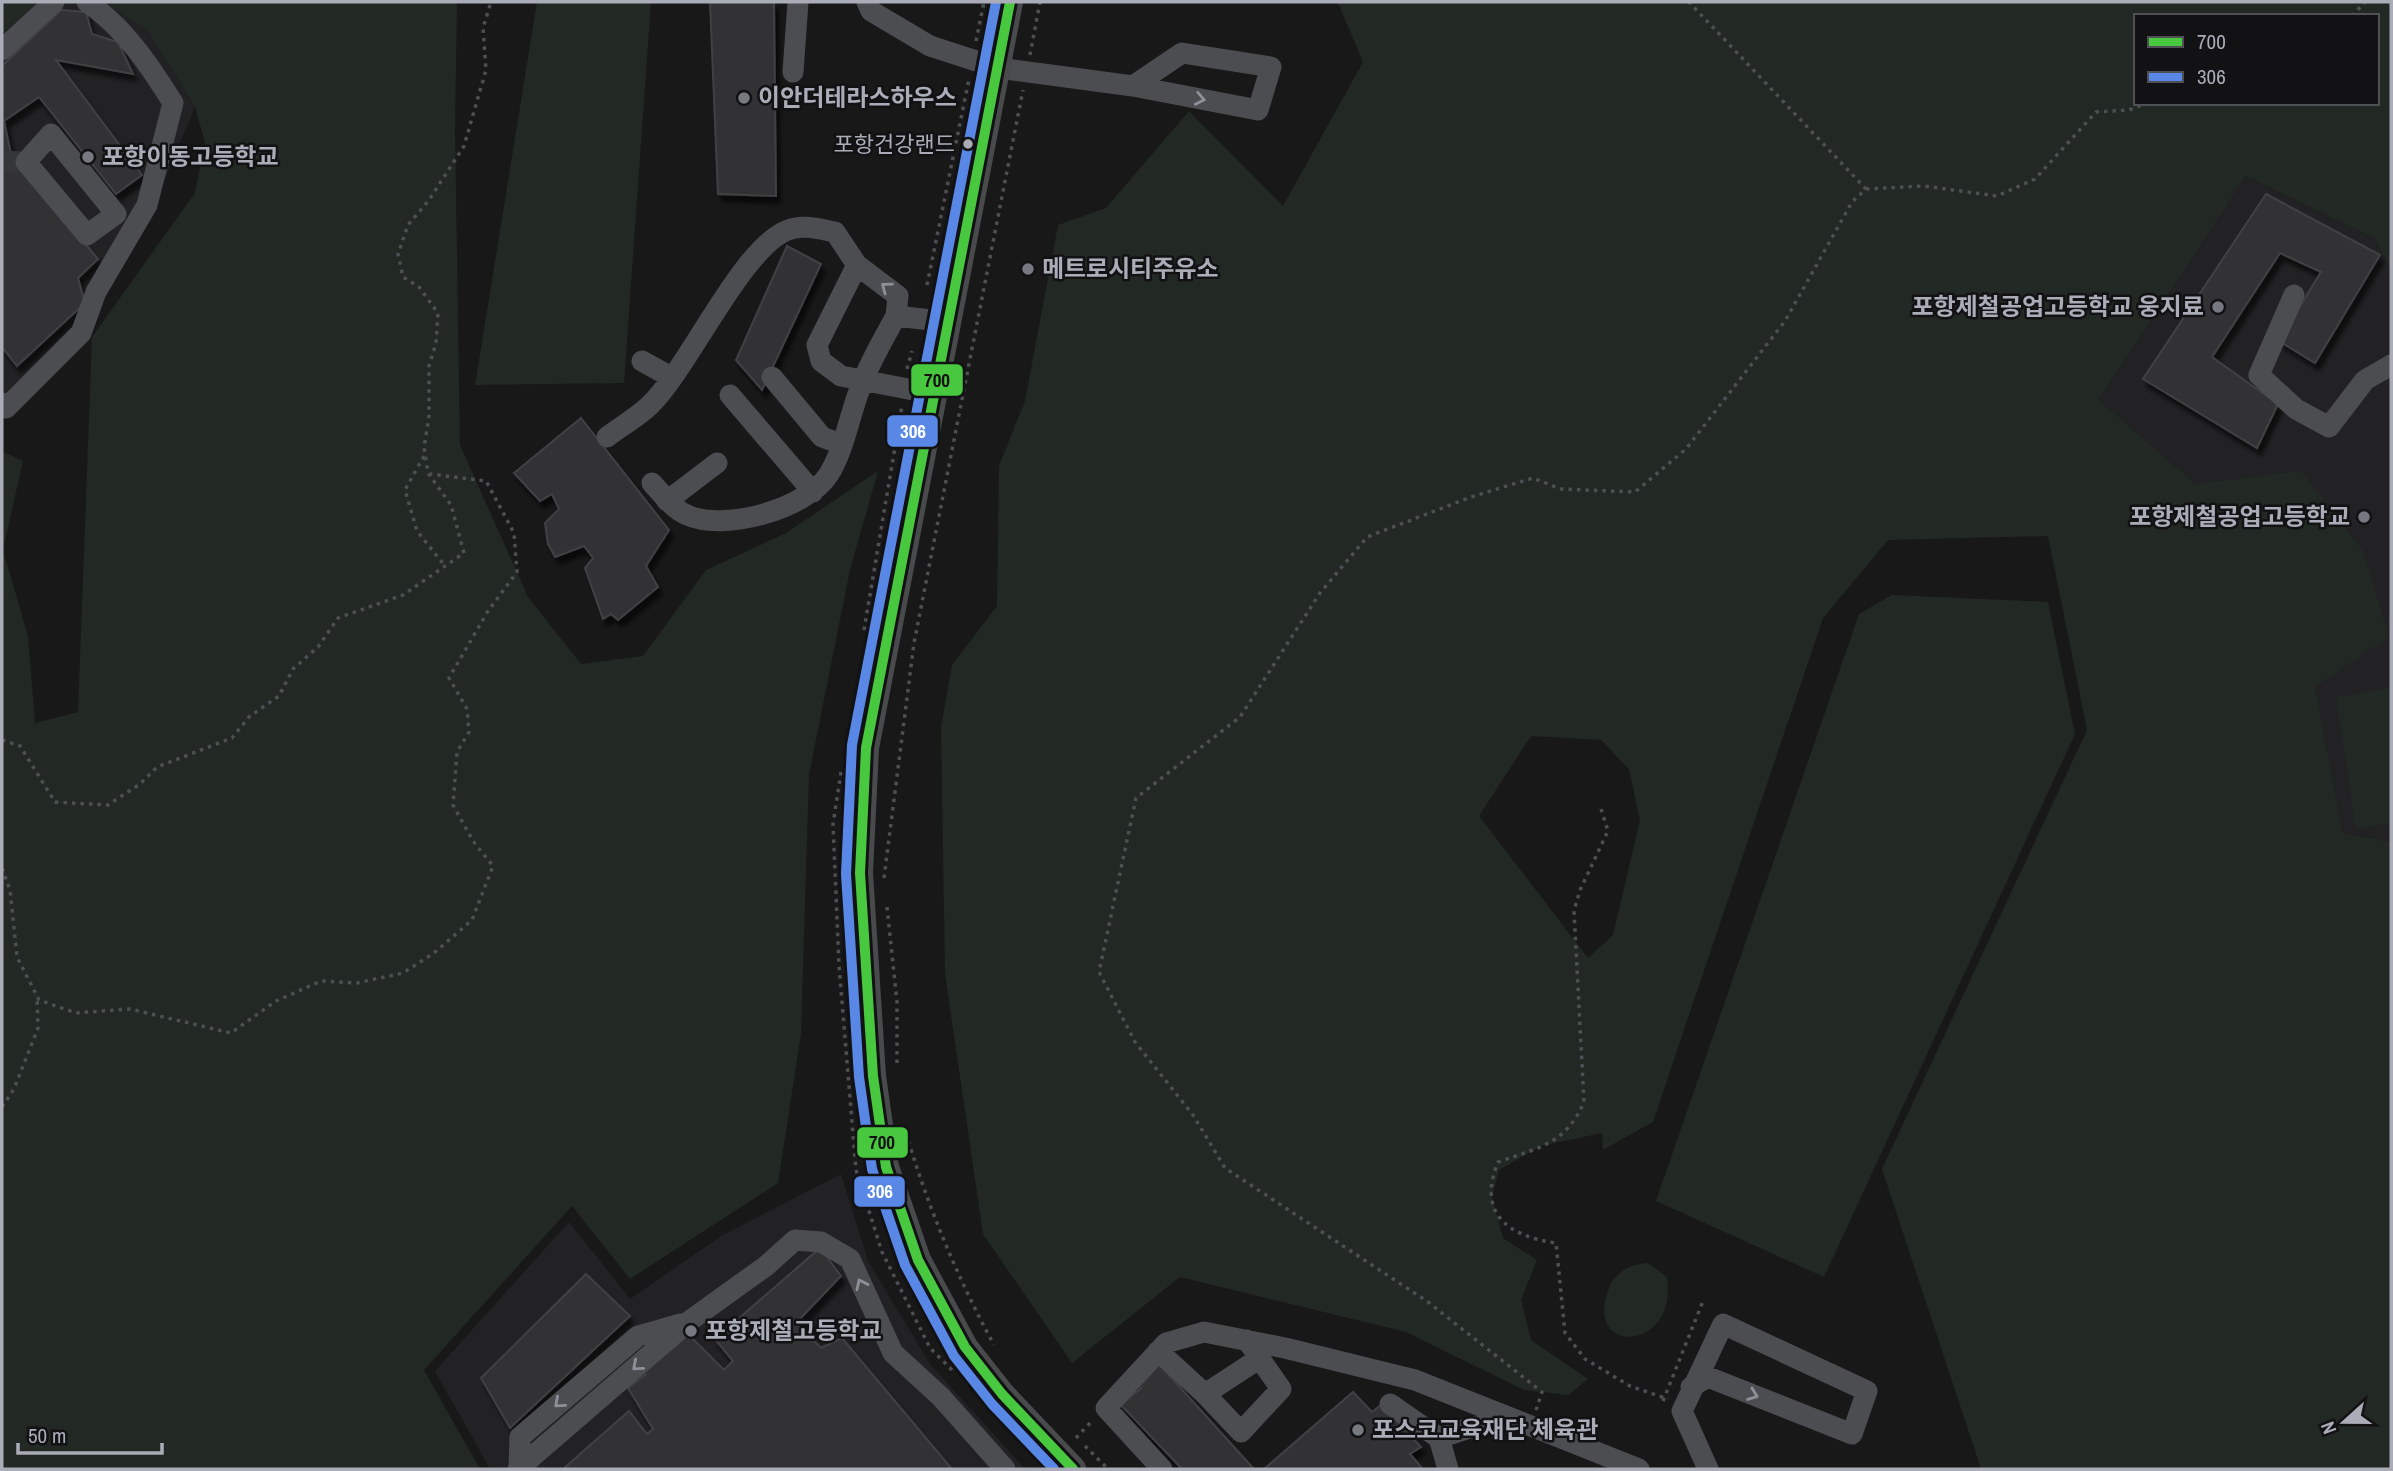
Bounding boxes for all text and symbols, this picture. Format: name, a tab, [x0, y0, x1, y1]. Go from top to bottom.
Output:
legend	[2134, 14, 2379, 105]
text: 700	[2197, 27, 2226, 56]
text: 306	[2197, 62, 2226, 91]
place label: 이안더테라스하우스	[758, 81, 957, 113]
marker: 이안더테라스하우스	[736, 90, 752, 106]
one-way arrow	[1194, 91, 1206, 106]
place label: 포항건강랜드	[834, 129, 955, 159]
marker: 포항건강랜드	[961, 137, 975, 151]
place label: 포항이동고등학교	[102, 140, 279, 172]
marker: 포항이동고등학교	[80, 149, 96, 165]
place label: 메트로시티주유소	[1042, 252, 1219, 284]
marker: 메트로시티주유소	[1020, 261, 1036, 277]
one-way arrow	[881, 282, 893, 295]
place label: 포항제철공업고등학교 웅지료	[1911, 290, 2204, 322]
marker: 포항제철공업고등학교 웅지료	[2210, 299, 2226, 315]
line badge: 700	[910, 363, 964, 397]
text: 700	[924, 367, 950, 393]
line badge: 306	[886, 414, 939, 448]
text: 306	[900, 418, 926, 444]
place label: 포항제철공업고등학교	[2129, 500, 2350, 532]
marker: 포항제철공업고등학교	[2356, 509, 2372, 525]
line badge: 700	[856, 1126, 909, 1159]
text: 700	[869, 1129, 895, 1155]
line badge: 306	[853, 1175, 906, 1208]
text: 306	[867, 1178, 893, 1204]
one-way arrow	[856, 1279, 870, 1291]
place label: 포항제철고등학교	[705, 1314, 882, 1346]
marker: 포항제철고등학교	[683, 1323, 699, 1339]
one-way arrow	[632, 1358, 645, 1370]
one-way arrow	[1746, 1387, 1759, 1401]
north arrow	[2309, 1387, 2379, 1457]
one-way arrow	[554, 1395, 567, 1407]
scale bar	[18, 1412, 161, 1456]
place label: 포스코교육재단 체육관	[1372, 1413, 1598, 1445]
text: N	[2314, 1418, 2342, 1438]
text: 50 m	[28, 1421, 66, 1450]
marker: 포스코교육재단 체육관	[1350, 1422, 1366, 1438]

